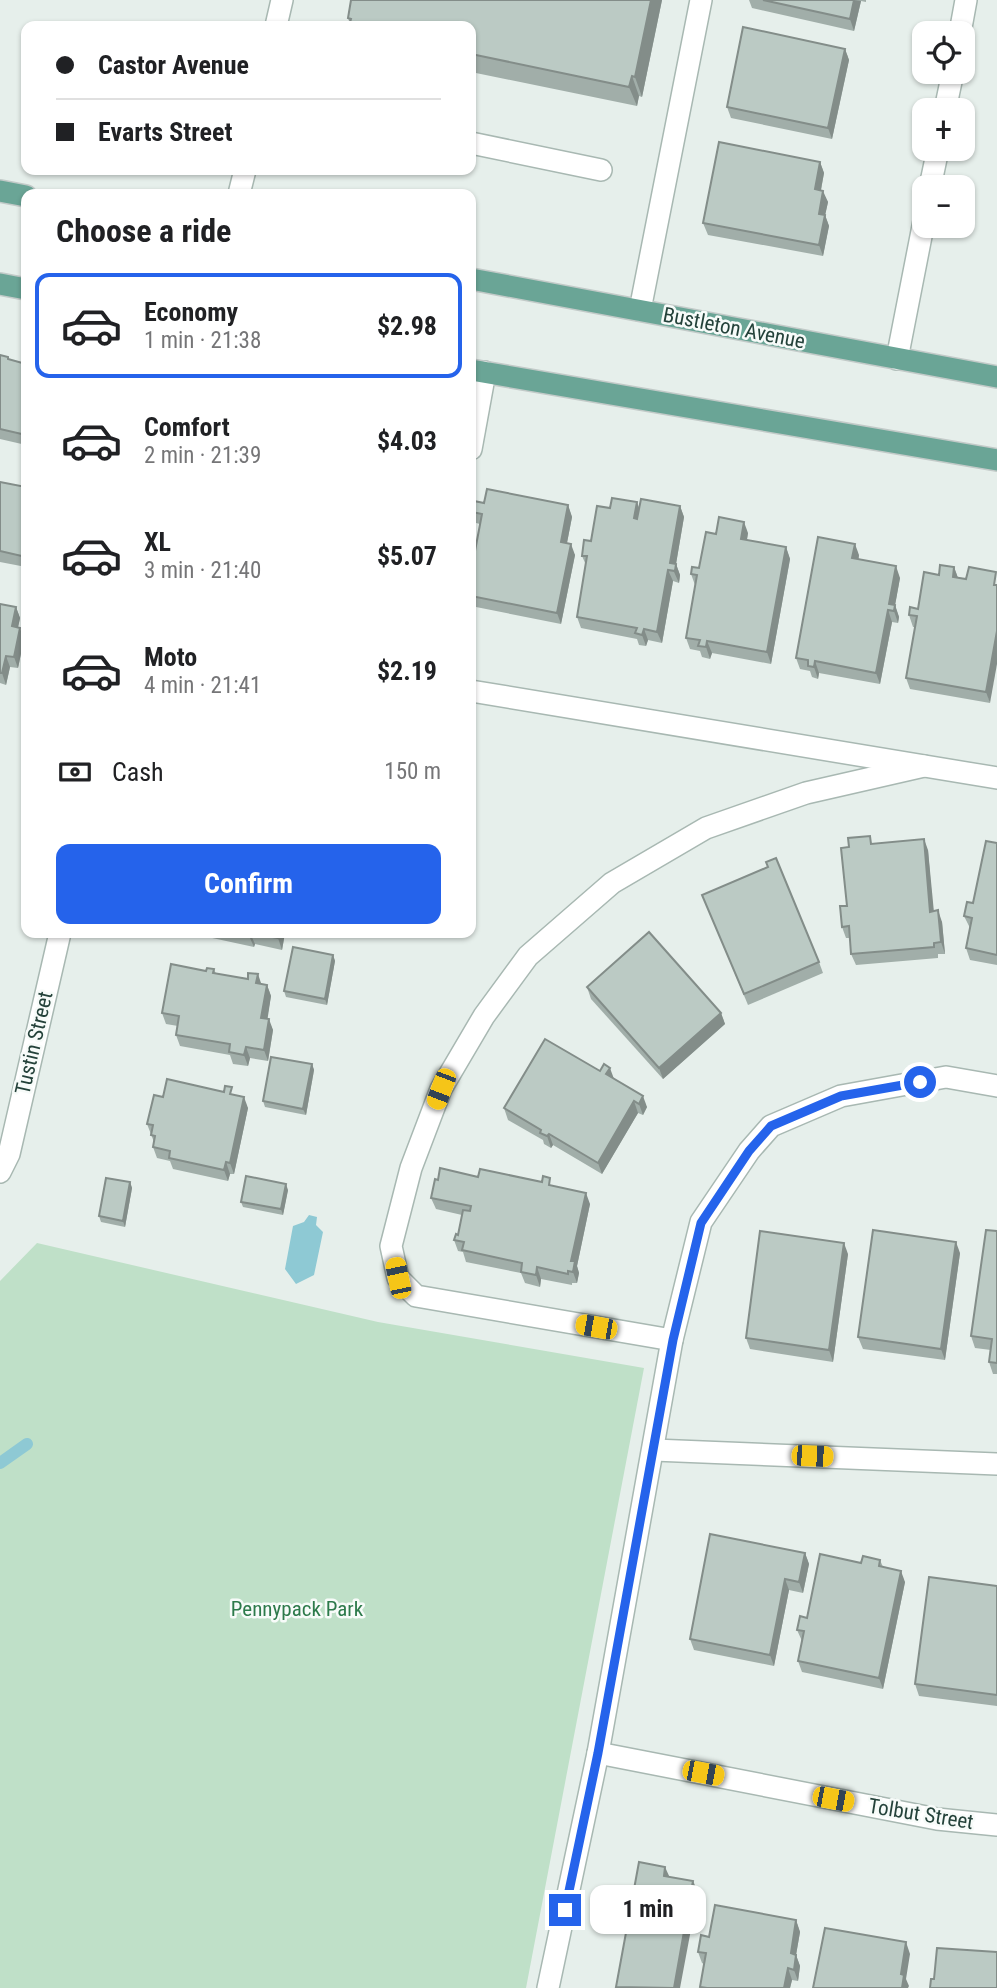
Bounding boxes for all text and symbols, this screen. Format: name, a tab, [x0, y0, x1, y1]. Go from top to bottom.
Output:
map controls	[912, 21, 975, 238]
button: locate	[912, 21, 975, 84]
text: Castor Avenue	[98, 50, 249, 80]
button: +	[912, 98, 975, 161]
text: Evarts Street	[98, 117, 232, 147]
button: −	[912, 175, 975, 238]
text: Choose a ride	[56, 212, 231, 250]
icon: car	[60, 294, 123, 357]
text: Economy	[144, 297, 238, 327]
street label: Bustleton Avenue	[661, 302, 807, 354]
text: $2.98	[377, 311, 437, 341]
text: 1 min · 21:38	[144, 327, 261, 354]
icon: car	[60, 409, 123, 472]
text: Comfort	[144, 412, 230, 442]
text: $4.03	[377, 426, 437, 456]
text: 2 min · 21:39	[144, 442, 261, 469]
icon: car	[60, 524, 123, 587]
text: XL	[144, 527, 171, 557]
text: $5.07	[377, 541, 437, 571]
text: 3 min · 21:40	[144, 557, 261, 584]
icon: car	[60, 639, 123, 702]
text: Moto	[144, 642, 197, 672]
text: $2.19	[377, 656, 437, 686]
text: 4 min · 21:41	[144, 672, 261, 699]
icon: cash	[56, 753, 94, 791]
text: Cash	[112, 757, 164, 787]
text: 150 m	[384, 758, 441, 785]
button: Confirm	[56, 844, 441, 924]
street label: Tustin Street	[11, 989, 57, 1097]
car	[424, 1066, 459, 1112]
route start	[904, 1066, 936, 1098]
car	[384, 1255, 413, 1301]
car	[574, 1313, 619, 1341]
car	[791, 1445, 834, 1467]
park label: Pennypack Park	[231, 1597, 364, 1621]
car	[681, 1759, 726, 1787]
car	[811, 1785, 856, 1813]
street label: Tolbut Street	[867, 1794, 975, 1834]
callout: 1 min	[590, 1885, 705, 1934]
route end	[549, 1894, 581, 1926]
text: 1 min	[622, 1896, 674, 1923]

